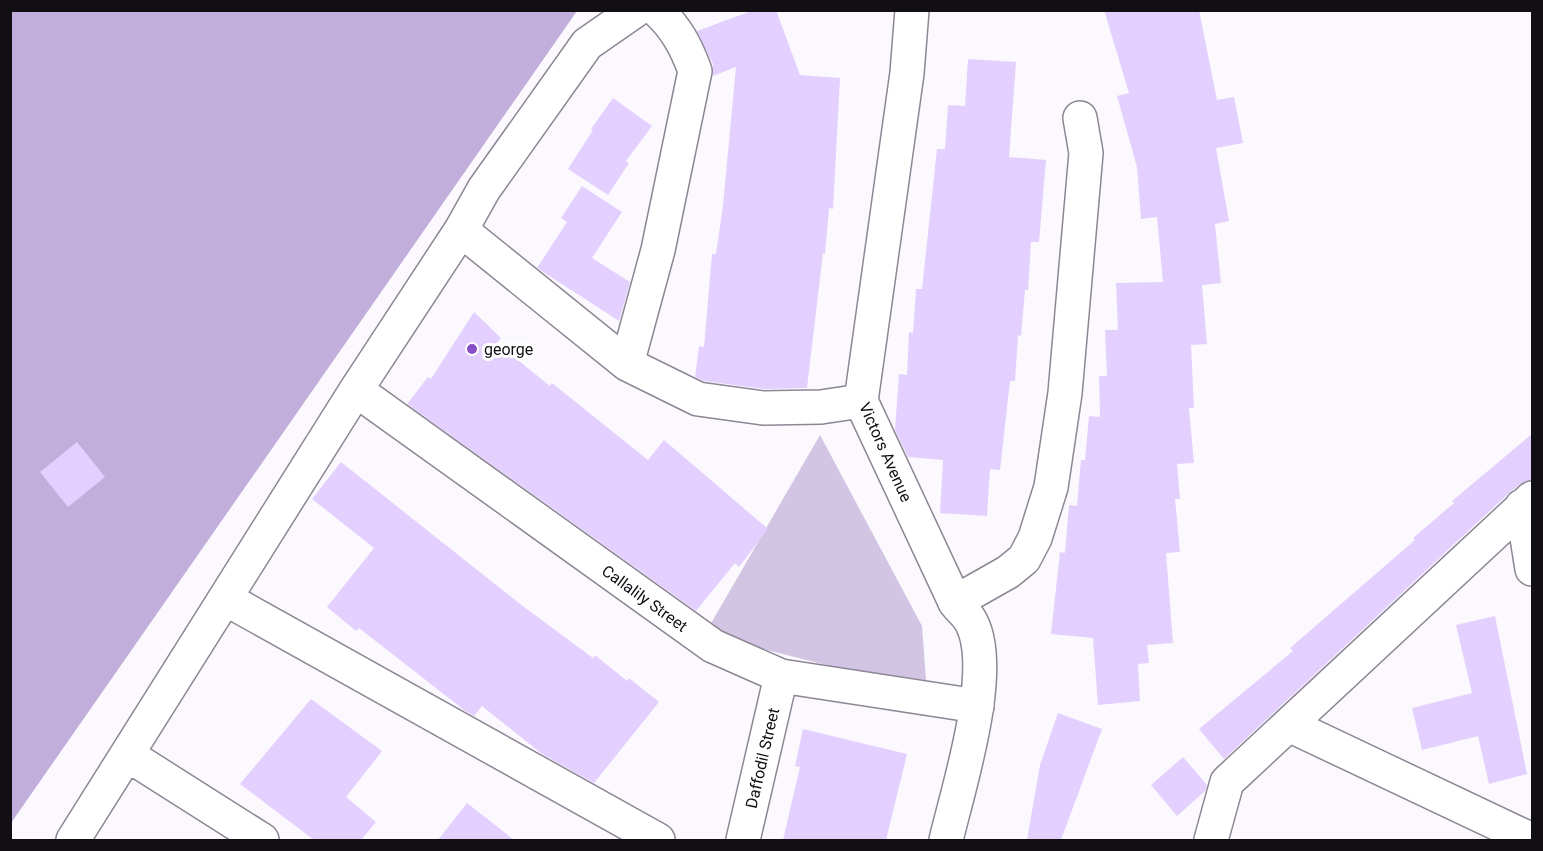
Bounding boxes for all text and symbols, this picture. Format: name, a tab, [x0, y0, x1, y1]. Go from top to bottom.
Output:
place label: george	[484, 340, 533, 359]
marker: george	[465, 342, 479, 356]
street label: Victors Avenue	[855, 400, 916, 505]
street label: Callalily Street	[598, 561, 691, 636]
street label: Daffodil Street	[742, 706, 783, 810]

